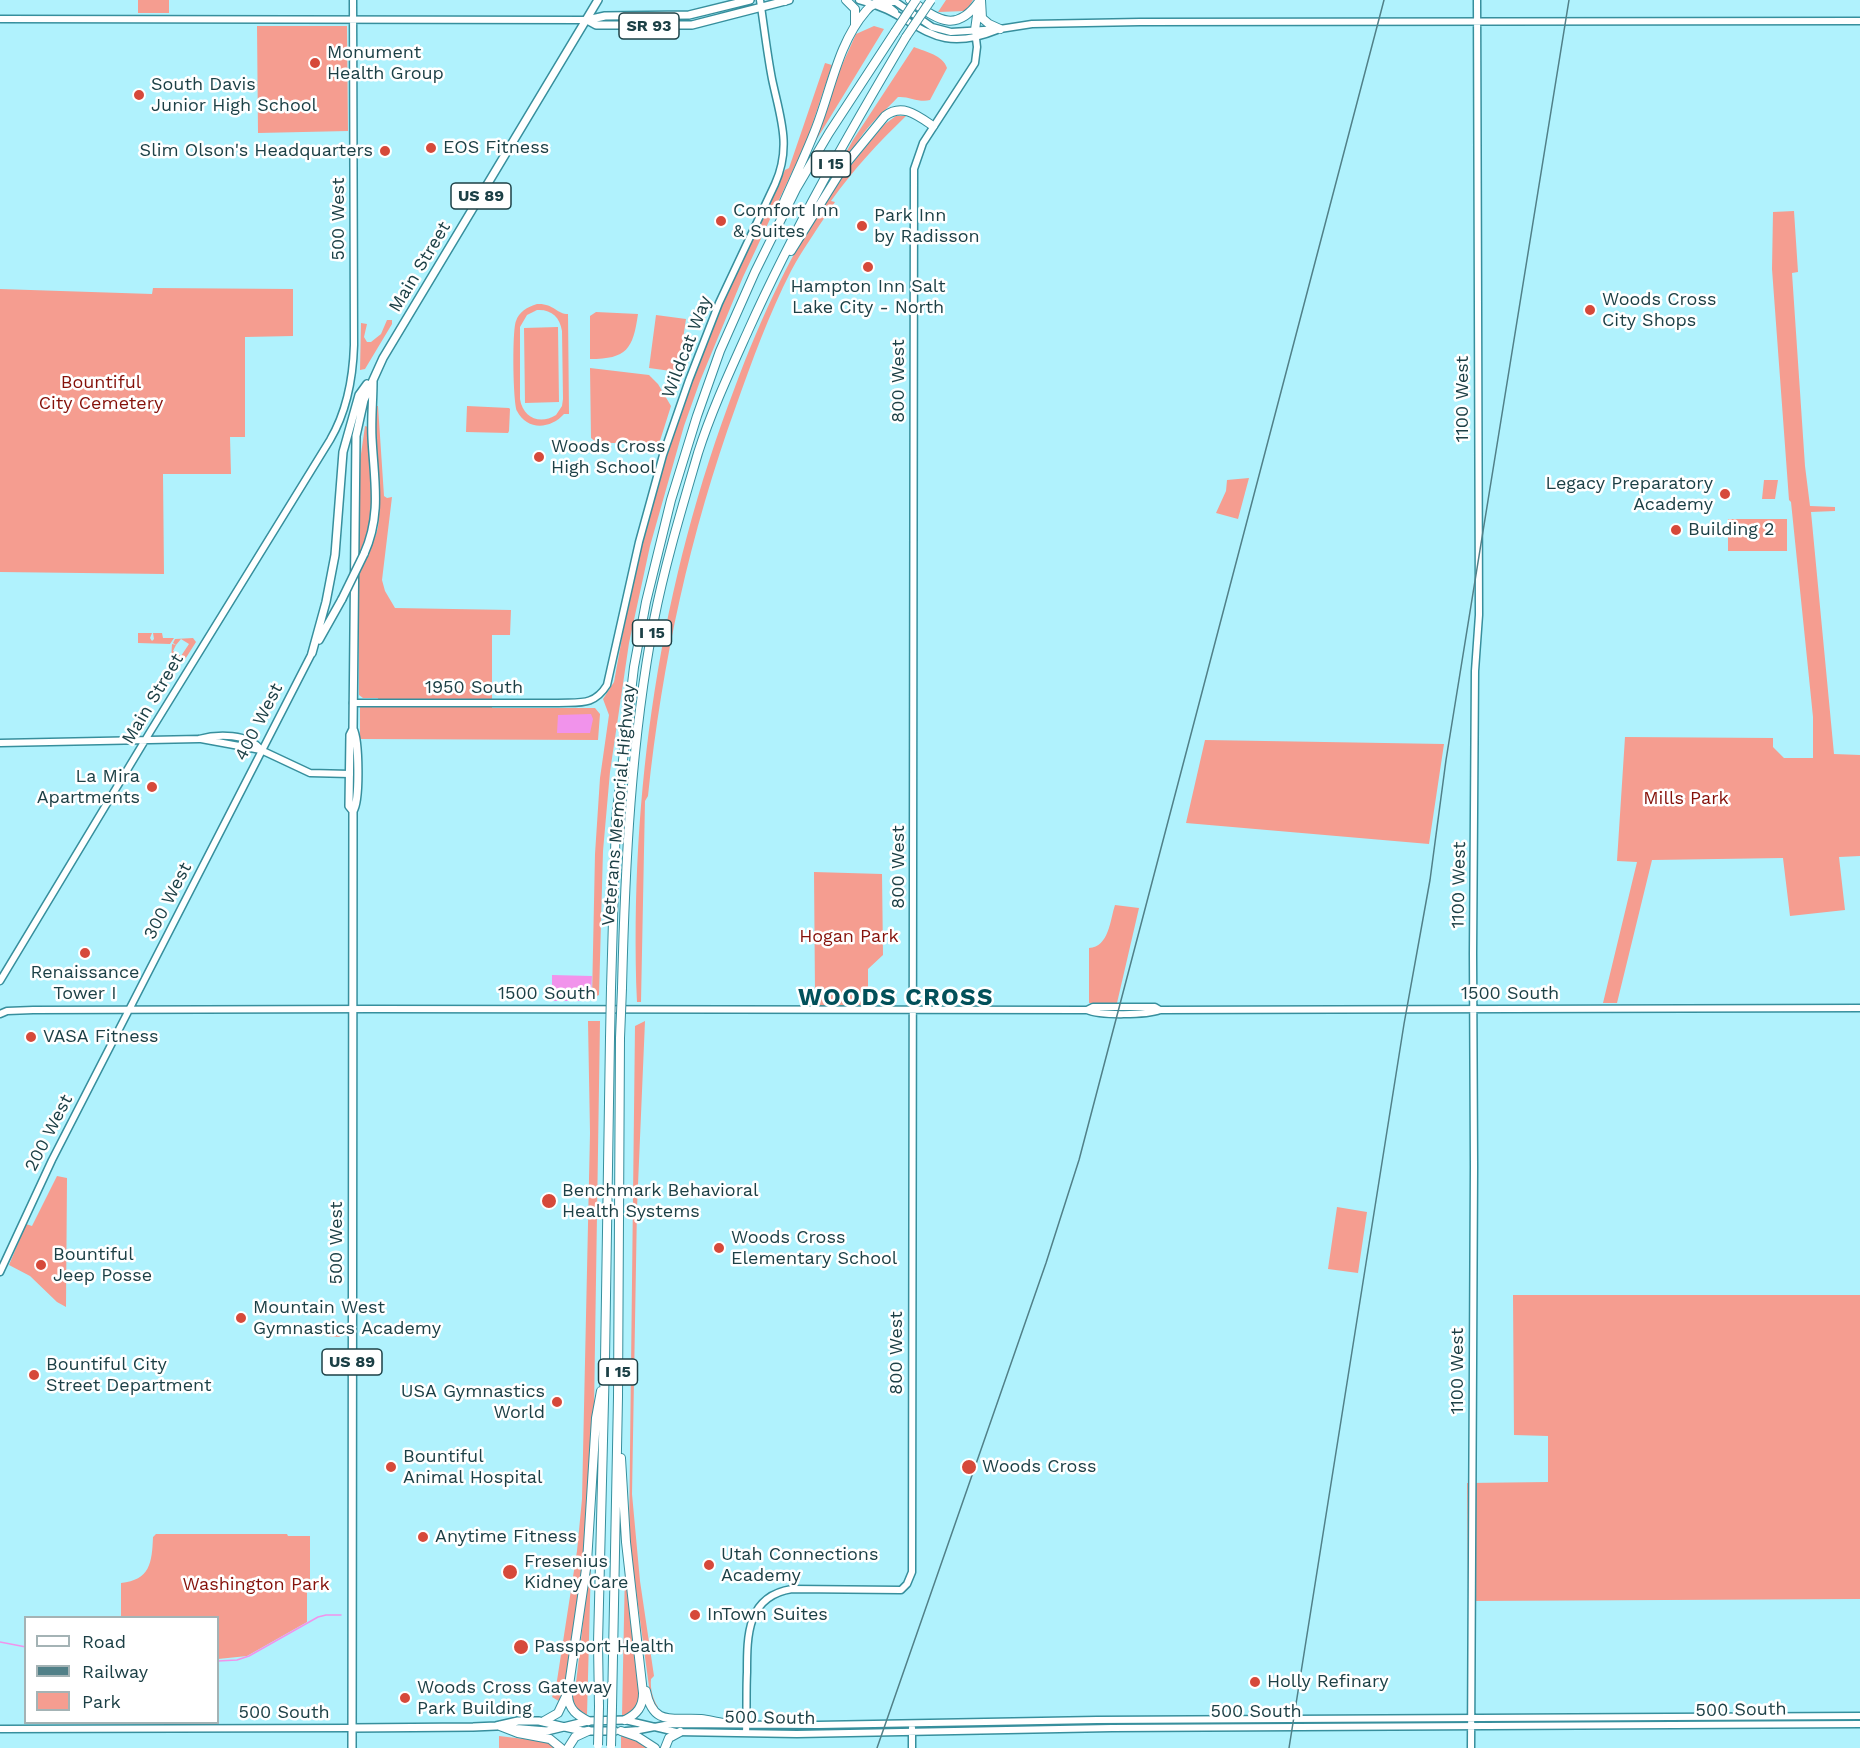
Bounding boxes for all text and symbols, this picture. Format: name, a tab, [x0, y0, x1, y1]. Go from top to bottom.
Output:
road number: SR 93	[619, 13, 679, 39]
place label: Monument Health Group	[327, 42, 444, 84]
marker: Monument Health Group	[308, 56, 322, 70]
place label: South Davis Junior High School	[151, 74, 317, 116]
marker: South Davis Junior High School	[132, 88, 146, 102]
place label: EOS Fitness	[443, 137, 549, 159]
place label: Slim Olson's Headquarters	[140, 140, 373, 162]
marker: EOS Fitness	[424, 141, 438, 155]
marker: Slim Olson's Headquarters	[378, 144, 392, 158]
road number: I 15	[812, 151, 850, 177]
street label: 500 West	[328, 177, 350, 261]
road number: US 89	[451, 183, 511, 209]
place label: Comfort Inn & Suites	[733, 200, 839, 242]
place label: Park Inn by Radisson	[874, 205, 980, 248]
marker: Comfort Inn & Suites	[714, 214, 728, 228]
street label: Main Street	[385, 218, 455, 316]
marker: Park Inn by Radisson	[855, 219, 869, 233]
marker: Hampton Inn Salt Lake City - North	[861, 260, 875, 274]
place label: Hampton Inn Salt Lake City - North	[790, 276, 946, 318]
place label: Woods Cross City Shops	[1602, 289, 1716, 332]
street label: Wildcat Way	[658, 293, 716, 401]
marker: Woods Cross City Shops	[1583, 303, 1597, 317]
street label: 800 West	[888, 339, 910, 423]
street label: 1100 West	[1452, 356, 1474, 442]
park label: Bountiful City Cemetery	[39, 372, 163, 415]
place label: Woods Cross High School	[551, 436, 665, 478]
marker: Woods Cross High School	[532, 450, 546, 464]
place label: Legacy Preparatory Academy	[1545, 473, 1713, 516]
marker: Legacy Preparatory Academy	[1718, 487, 1732, 501]
place label: Building 2	[1688, 519, 1775, 541]
marker: Building 2	[1669, 523, 1683, 537]
road number: I 15	[632, 620, 672, 646]
street label: Main Street	[118, 650, 188, 748]
street label: 1950 South	[425, 677, 523, 699]
street label: 400 West	[230, 680, 288, 764]
street label: Veterans Memorial Highway	[598, 683, 640, 927]
place label: La Mira Apartments	[37, 766, 140, 808]
marker: La Mira Apartments	[145, 780, 159, 794]
park label: Mills Park	[1643, 788, 1729, 810]
street label: 800 West	[888, 825, 910, 909]
street label: 1100 West	[1447, 841, 1471, 929]
street label: 300 West	[140, 859, 196, 943]
park label: Hogan Park	[799, 926, 899, 948]
marker: Renaissance Tower I	[78, 946, 92, 960]
place label: Renaissance Tower I	[31, 962, 139, 1004]
street label: 1500 South	[498, 983, 596, 1005]
street label: 1500 South	[1461, 983, 1559, 1005]
district label: WOODS CROSS	[798, 984, 994, 1012]
place label: VASA Fitness	[43, 1026, 159, 1048]
marker: VASA Fitness	[24, 1030, 38, 1044]
street label: 200 West	[21, 1091, 77, 1175]
place label: Benchmark Behavioral Health Systems	[562, 1180, 758, 1222]
marker: Benchmark Behavioral Health Systems	[540, 1192, 558, 1210]
street label: 500 West	[326, 1201, 348, 1285]
place label: Woods Cross Elementary School	[731, 1227, 897, 1270]
marker: Woods Cross Elementary School	[712, 1241, 726, 1255]
place label: Bountiful Jeep Posse	[53, 1244, 152, 1286]
marker: Bountiful Jeep Posse	[34, 1258, 48, 1272]
place label: Mountain West Gymnastics Academy	[253, 1297, 441, 1340]
marker: Mountain West Gymnastics Academy	[234, 1311, 248, 1325]
street label: 800 West	[886, 1311, 908, 1395]
street label: 1100 West	[1447, 1328, 1469, 1414]
road number: US 89	[322, 1349, 382, 1375]
place label: Bountiful City Street Department	[46, 1354, 212, 1396]
road number: I 15	[598, 1359, 638, 1385]
marker: Bountiful City Street Department	[27, 1368, 41, 1382]
place label: USA Gymnastics World	[401, 1381, 545, 1424]
marker: USA Gymnastics World	[550, 1395, 564, 1409]
place label: Bountiful Animal Hospital	[403, 1446, 542, 1488]
place label: Woods Cross	[982, 1456, 1096, 1478]
marker: Woods Cross	[960, 1458, 978, 1476]
marker: Bountiful Animal Hospital	[384, 1460, 398, 1474]
place label: Anytime Fitness	[435, 1526, 577, 1548]
marker: Anytime Fitness	[416, 1530, 430, 1544]
place label: Utah Connections Academy	[721, 1544, 878, 1586]
place label: Fresenius Kidney Care	[524, 1551, 628, 1594]
marker: Utah Connections Academy	[702, 1558, 716, 1572]
marker: Fresenius Kidney Care	[501, 1563, 519, 1581]
park label: Washington Park	[182, 1574, 330, 1596]
place label: InTown Suites	[707, 1604, 828, 1626]
marker: InTown Suites	[688, 1608, 702, 1622]
legend	[24, 1616, 219, 1724]
text: Road	[82, 1631, 126, 1652]
place label: Passport Health	[534, 1636, 674, 1658]
marker: Passport Health	[512, 1638, 530, 1656]
text: Railway	[82, 1661, 148, 1682]
place label: Holly Refinary	[1267, 1671, 1389, 1693]
marker: Holly Refinary	[1248, 1675, 1262, 1689]
place label: Woods Cross Gateway Park Building	[417, 1677, 612, 1720]
text: Park	[82, 1691, 121, 1712]
marker: Woods Cross Gateway Park Building	[398, 1691, 412, 1705]
street label: 500 South	[1695, 1698, 1787, 1722]
street label: 500 South	[1210, 1701, 1302, 1723]
street label: 500 South	[238, 1702, 330, 1724]
street label: 500 South	[724, 1706, 816, 1730]

